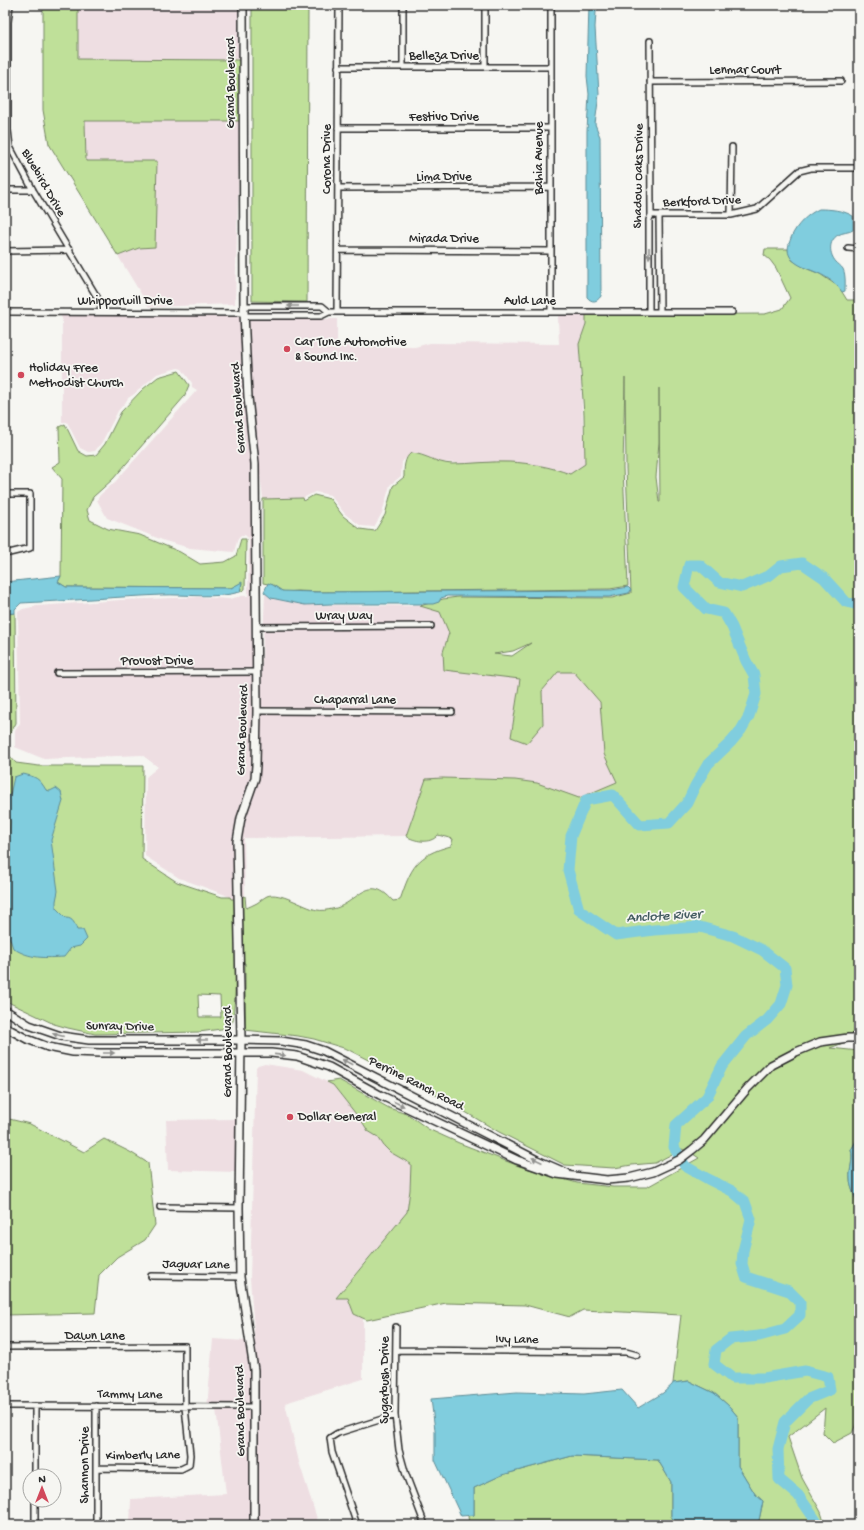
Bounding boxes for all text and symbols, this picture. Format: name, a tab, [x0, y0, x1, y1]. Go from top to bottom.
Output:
street label: Grand Boulevard	[224, 36, 239, 129]
street label: Belleza Drive	[408, 49, 479, 64]
street label: Lenmar Court	[709, 63, 782, 78]
street label: Festivo Drive	[408, 110, 479, 125]
street label: Bahia Avenue	[532, 121, 547, 196]
street label: Shadow Oaks Drive	[631, 123, 647, 229]
street label: Corona Drive	[320, 124, 335, 194]
street label: Bluebird Drive	[17, 146, 69, 220]
street label: Lima Drive	[416, 170, 472, 185]
street label: Berkford Drive	[662, 193, 742, 211]
street label: Mirada Drive	[409, 232, 479, 247]
one-way arrow	[646, 247, 652, 260]
street label: Whipporwill Drive	[77, 294, 173, 309]
street label: Auld Lane	[504, 294, 556, 309]
one-way arrow	[286, 303, 299, 309]
place label: Car Tune Automotive & Sound Inc.	[295, 335, 407, 365]
marker: Car Tune Automotive & Sound Inc.	[282, 344, 292, 354]
place label: Holiday Free Methodist Church	[29, 361, 124, 391]
street label: Grand Boulevard	[228, 361, 250, 454]
marker: Holiday Free Methodist Church	[16, 370, 26, 380]
street label: Wray Way	[315, 609, 373, 624]
street label: Provost Drive	[120, 654, 194, 669]
street label: Grand Boulevard	[234, 683, 252, 776]
street label: Chaparral Lane	[314, 693, 396, 708]
water label: Anclote River	[626, 906, 705, 927]
street label: Grand Boulevard	[221, 1005, 236, 1098]
street label: Sunray Drive	[86, 1019, 154, 1035]
one-way arrow	[52, 1032, 64, 1038]
one-way arrow	[195, 1037, 208, 1043]
one-way arrow	[103, 1050, 116, 1056]
one-way arrow	[274, 1051, 286, 1058]
street label: Perrine Ranch Road	[365, 1053, 467, 1115]
one-way arrow	[341, 1059, 352, 1065]
one-way arrow	[393, 1101, 405, 1107]
place label: Dollar General	[297, 1110, 376, 1125]
marker: Dollar General	[285, 1112, 295, 1122]
one-way arrow	[532, 1157, 543, 1163]
street label: Jaguar Lane	[162, 1257, 230, 1273]
street label: Dawn Lane	[64, 1329, 125, 1344]
street label: Ivy Lane	[495, 1332, 539, 1348]
street label: Sugarbush Drive	[378, 1336, 393, 1424]
street label: Grand Boulevard	[233, 1364, 249, 1457]
street label: Tammy Lane	[96, 1387, 163, 1403]
street label: Shannon Drive	[78, 1426, 93, 1503]
street label: Kimberly Lane	[106, 1448, 181, 1464]
north arrow	[22, 1468, 62, 1508]
text: N	[38, 1474, 46, 1486]

